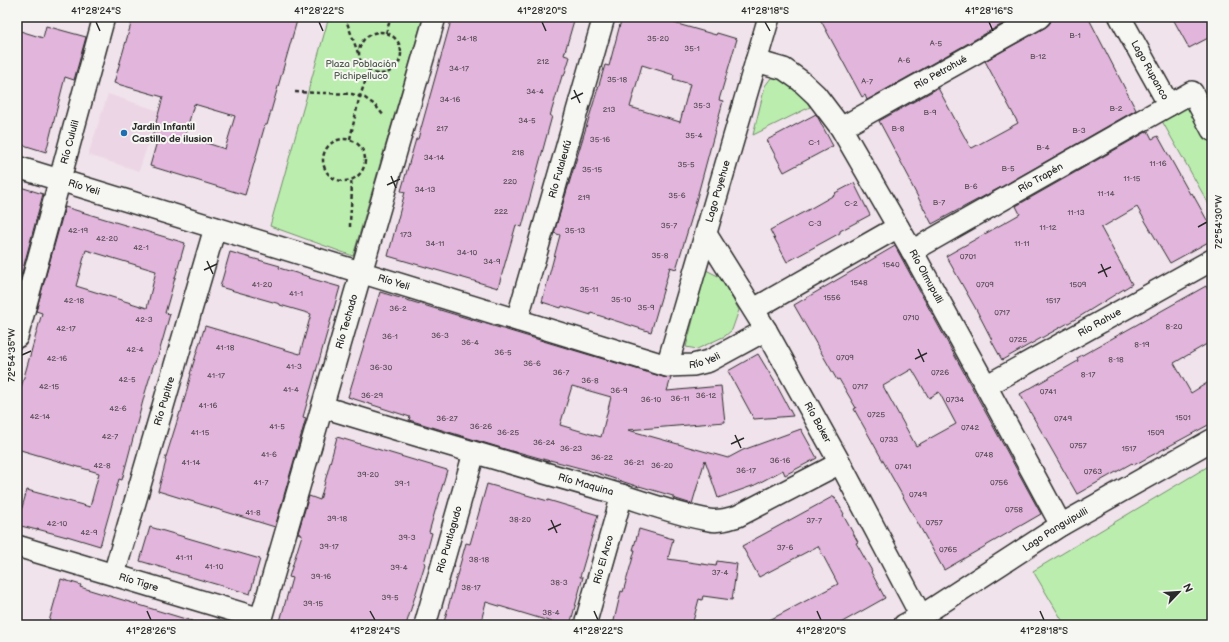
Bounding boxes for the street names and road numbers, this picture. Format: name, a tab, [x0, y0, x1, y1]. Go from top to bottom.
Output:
street label: Lago Rupanco	[1128, 38, 1171, 102]
street label: Río Petrohué	[912, 53, 969, 92]
street label: Río Cululil	[58, 119, 82, 165]
street label: Río Futaleufú	[546, 139, 574, 200]
street label: Lago Puyehue	[703, 159, 733, 224]
street label: Río Trapén	[1016, 160, 1066, 195]
street label: Río Yeli	[67, 177, 101, 198]
street label: Río Olmupulli	[906, 248, 946, 306]
street label: Río Yeli	[376, 272, 411, 293]
street label: Río Techado	[333, 292, 361, 350]
street label: Río Rahue	[1076, 306, 1123, 340]
street label: Río Yeli	[689, 350, 722, 371]
street label: Río Pupitre	[152, 375, 177, 427]
street label: Río Baker	[801, 400, 834, 445]
street label: Río Maquina	[557, 471, 615, 498]
street label: Río Puntiagudo	[434, 504, 465, 574]
street label: Lago Panguipulli	[1021, 505, 1090, 554]
street label: Río El Arco	[591, 534, 616, 585]
street label: Río Tigre	[117, 571, 160, 594]

